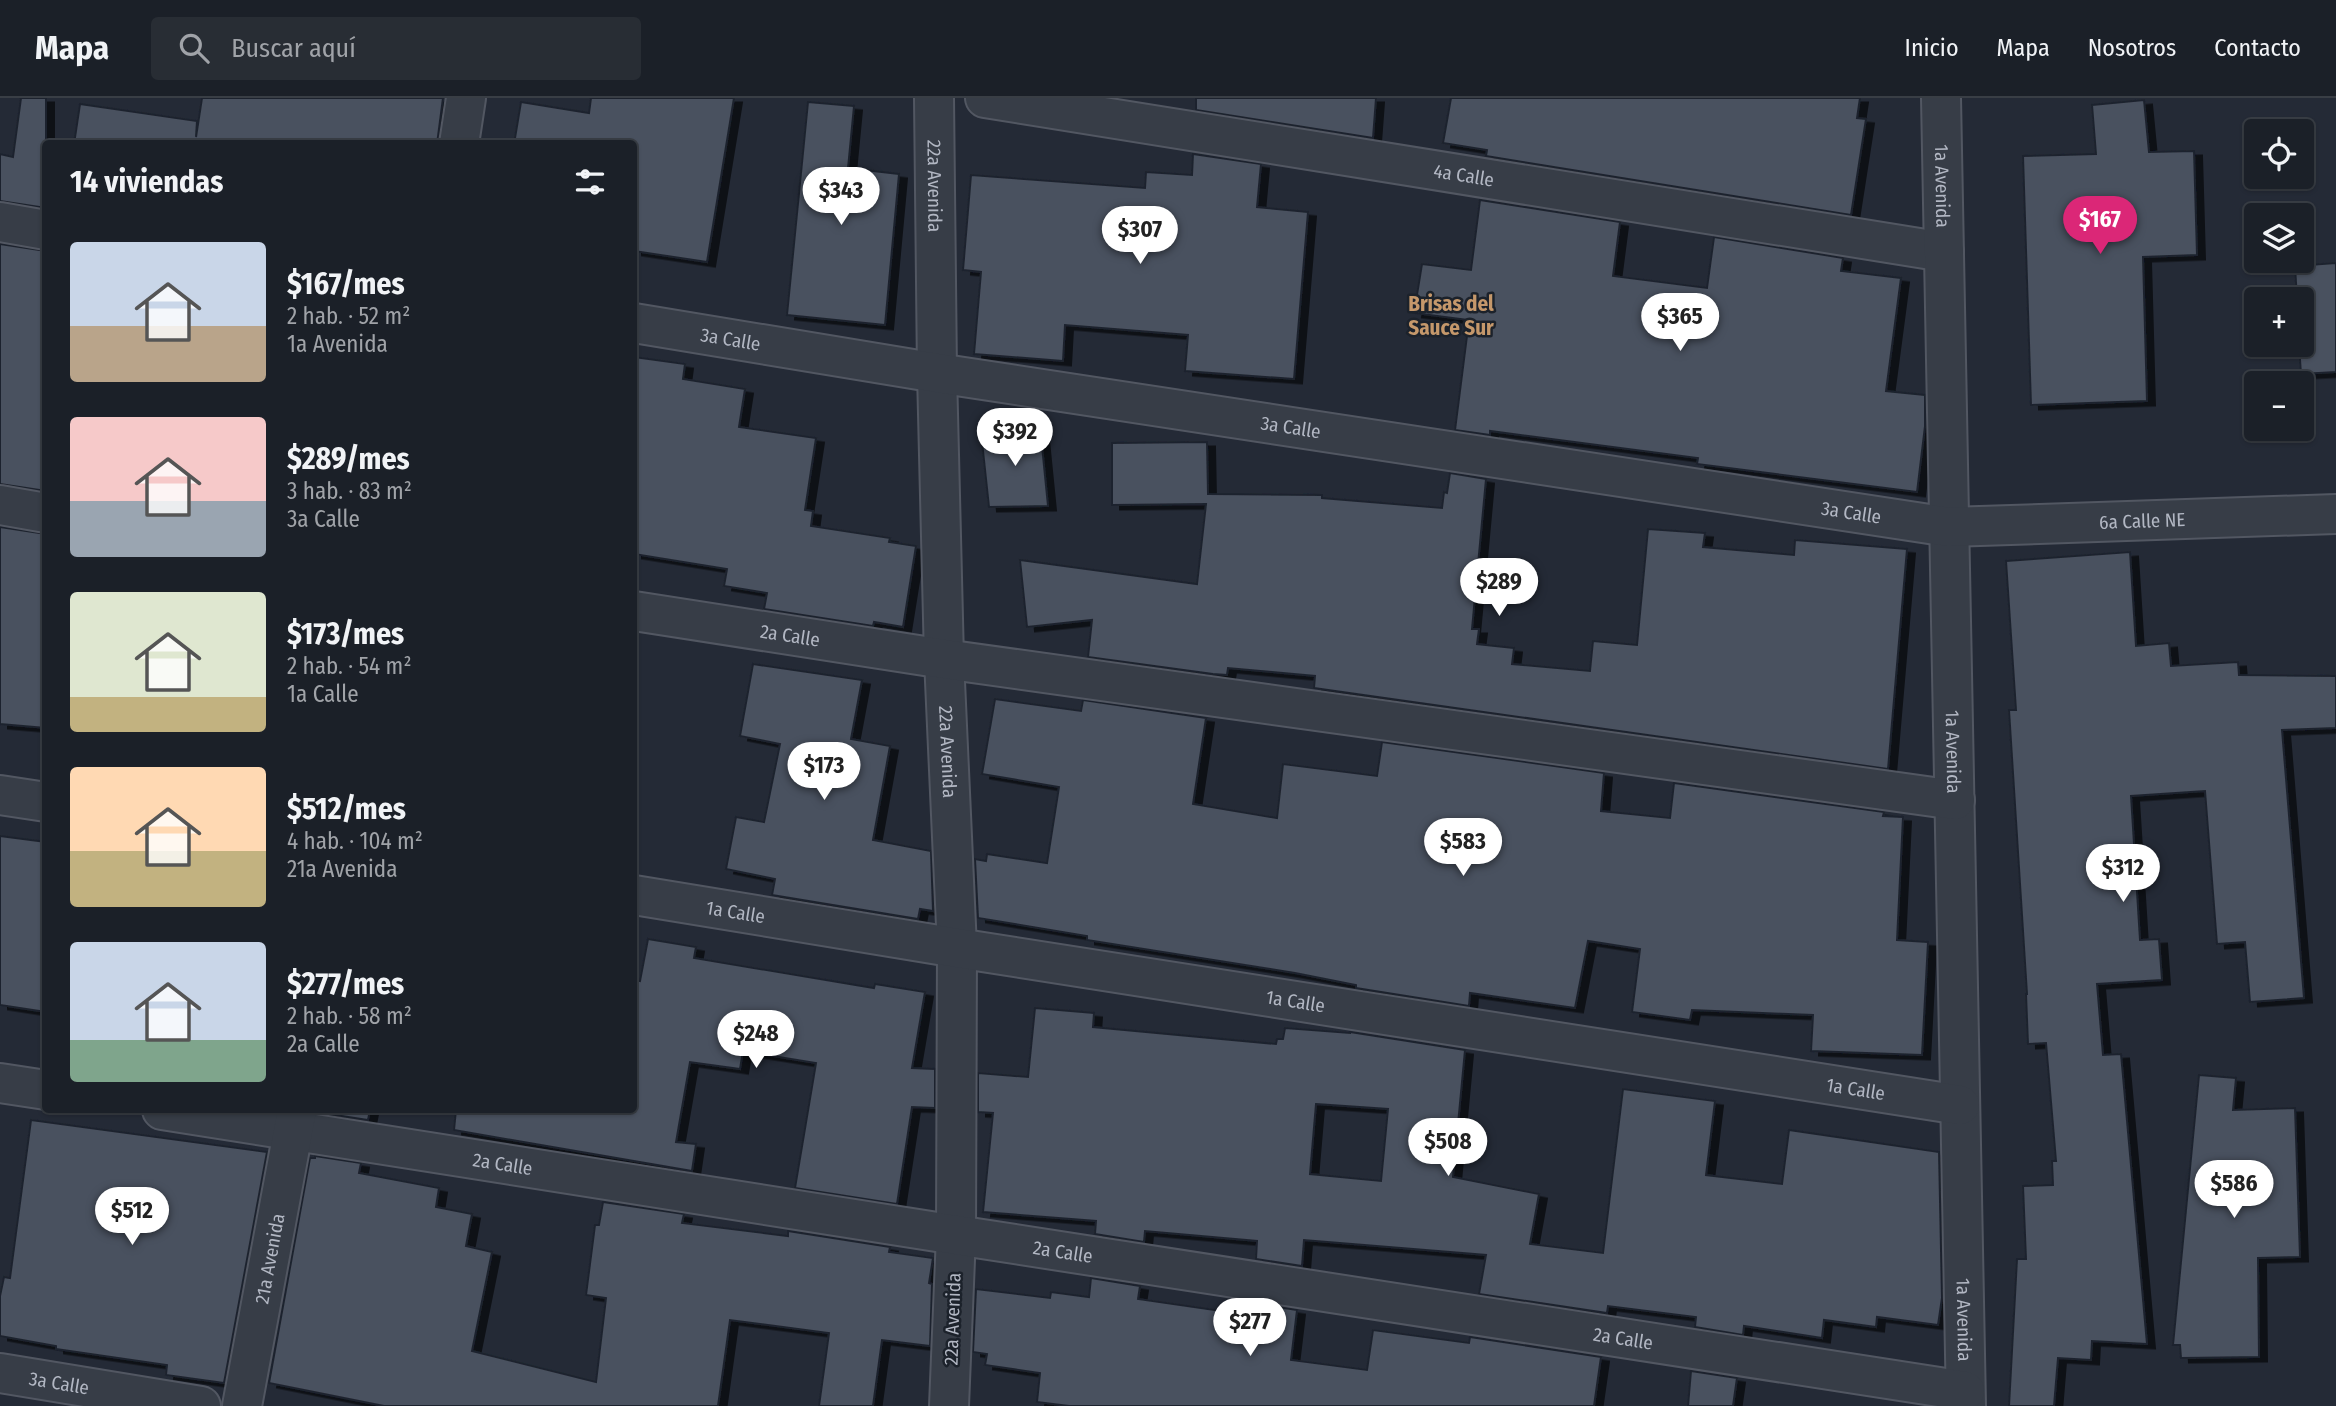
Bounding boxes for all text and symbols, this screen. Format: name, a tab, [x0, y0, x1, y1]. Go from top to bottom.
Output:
search box	[151, 17, 641, 80]
text: Mapa	[35, 28, 109, 68]
icon: search	[175, 29, 213, 67]
text: Buscar aquí	[231, 33, 356, 64]
text: Inicio	[1905, 34, 1959, 62]
text: Mapa	[1997, 34, 2050, 62]
text: Nosotros	[2088, 34, 2176, 62]
text: Contacto	[2214, 34, 2301, 62]
map controls	[2244, 119, 2314, 441]
button: locate	[2244, 119, 2314, 189]
street label: 22a Avenida	[922, 140, 946, 232]
street label: 1a Avenida	[1930, 144, 1954, 228]
street label: 4a Calle	[1432, 159, 1496, 192]
icon: filters	[571, 163, 609, 201]
text: 14 viviendas	[70, 164, 223, 200]
pin: $343	[800, 167, 882, 227]
text: $343	[819, 176, 863, 204]
pin: $167	[2059, 197, 2141, 256]
button: layers	[2244, 203, 2314, 273]
text: $167	[2079, 205, 2121, 233]
pin: $307	[1099, 206, 1181, 266]
text: $307	[1118, 215, 1162, 243]
text: $167/mes	[287, 266, 405, 302]
icon: home	[126, 270, 210, 354]
button: +	[2244, 287, 2314, 357]
district label: Brisas del Sauce Sur	[1408, 291, 1494, 341]
pin: $365	[1639, 294, 1721, 353]
text: 2 hab. · 52 m²	[287, 302, 410, 330]
text: $365	[1657, 302, 1703, 330]
street label: 3a Calle	[699, 323, 762, 356]
text: 1a Avenida	[287, 330, 388, 358]
button: −	[2244, 371, 2314, 441]
pin: $392	[974, 408, 1056, 468]
street label: 3a Calle	[1259, 411, 1322, 443]
text: $392	[993, 417, 1037, 445]
text: $289/mes	[287, 441, 410, 477]
icon: home	[126, 445, 210, 529]
text: 3 hab. · 83 m²	[287, 477, 412, 505]
street label: 3a Calle	[1820, 497, 1883, 529]
text: 3a Calle	[287, 505, 360, 533]
street label: 6a Calle NE	[2099, 508, 2186, 534]
pin: $289	[1458, 559, 1540, 618]
text: $289	[1476, 567, 1522, 595]
text: $173/mes	[287, 616, 404, 652]
icon: home	[126, 620, 210, 704]
street label: 2a Calle	[759, 620, 821, 652]
text: 2 hab. · 54 m²	[287, 652, 412, 680]
text: 1a Calle	[287, 680, 359, 708]
street label: 22a Avenida	[934, 705, 961, 799]
street label: 1a Avenida	[1941, 710, 1965, 794]
pin: $173	[783, 742, 865, 802]
text: $173	[804, 751, 845, 779]
text: $512/mes	[287, 791, 406, 827]
icon: home	[126, 795, 210, 879]
pin: $583	[1422, 818, 1504, 878]
text: 4 hab. · 104 m²	[287, 827, 423, 855]
text: $583	[1440, 827, 1486, 855]
pin: $312	[2082, 844, 2164, 904]
text: $312	[2102, 853, 2144, 881]
text: 21a Avenida	[287, 855, 397, 883]
street label: 1a Calle	[705, 896, 767, 928]
text: $277/mes	[287, 966, 404, 1002]
icon: home	[126, 970, 210, 1054]
street label: 1a Calle	[1264, 986, 1326, 1017]
text: 2 hab. · 58 m²	[287, 1002, 412, 1030]
pin: $248	[715, 1010, 797, 1070]
text: $248	[733, 1019, 779, 1047]
text: 2a Calle	[287, 1030, 360, 1058]
street label: 1a Calle	[1825, 1073, 1887, 1105]
pin: $508	[1407, 1118, 1489, 1178]
text: $508	[1424, 1127, 1472, 1155]
street label: 2a Calle	[471, 1148, 534, 1180]
pin: $586	[2193, 1160, 2275, 1220]
text: $586	[2211, 1169, 2257, 1197]
pin: $512	[91, 1188, 173, 1247]
text: $512	[111, 1196, 153, 1224]
street label: 21a Avenida	[250, 1212, 290, 1306]
street label: 2a Calle	[1031, 1236, 1094, 1268]
street label: 22a Avenida	[939, 1272, 966, 1366]
street label: 1a Avenida	[1952, 1278, 1976, 1362]
pin: $277	[1209, 1298, 1291, 1358]
text: $277	[1229, 1307, 1271, 1335]
street label: 2a Calle	[1592, 1323, 1655, 1355]
street label: 3a Calle	[28, 1367, 91, 1399]

